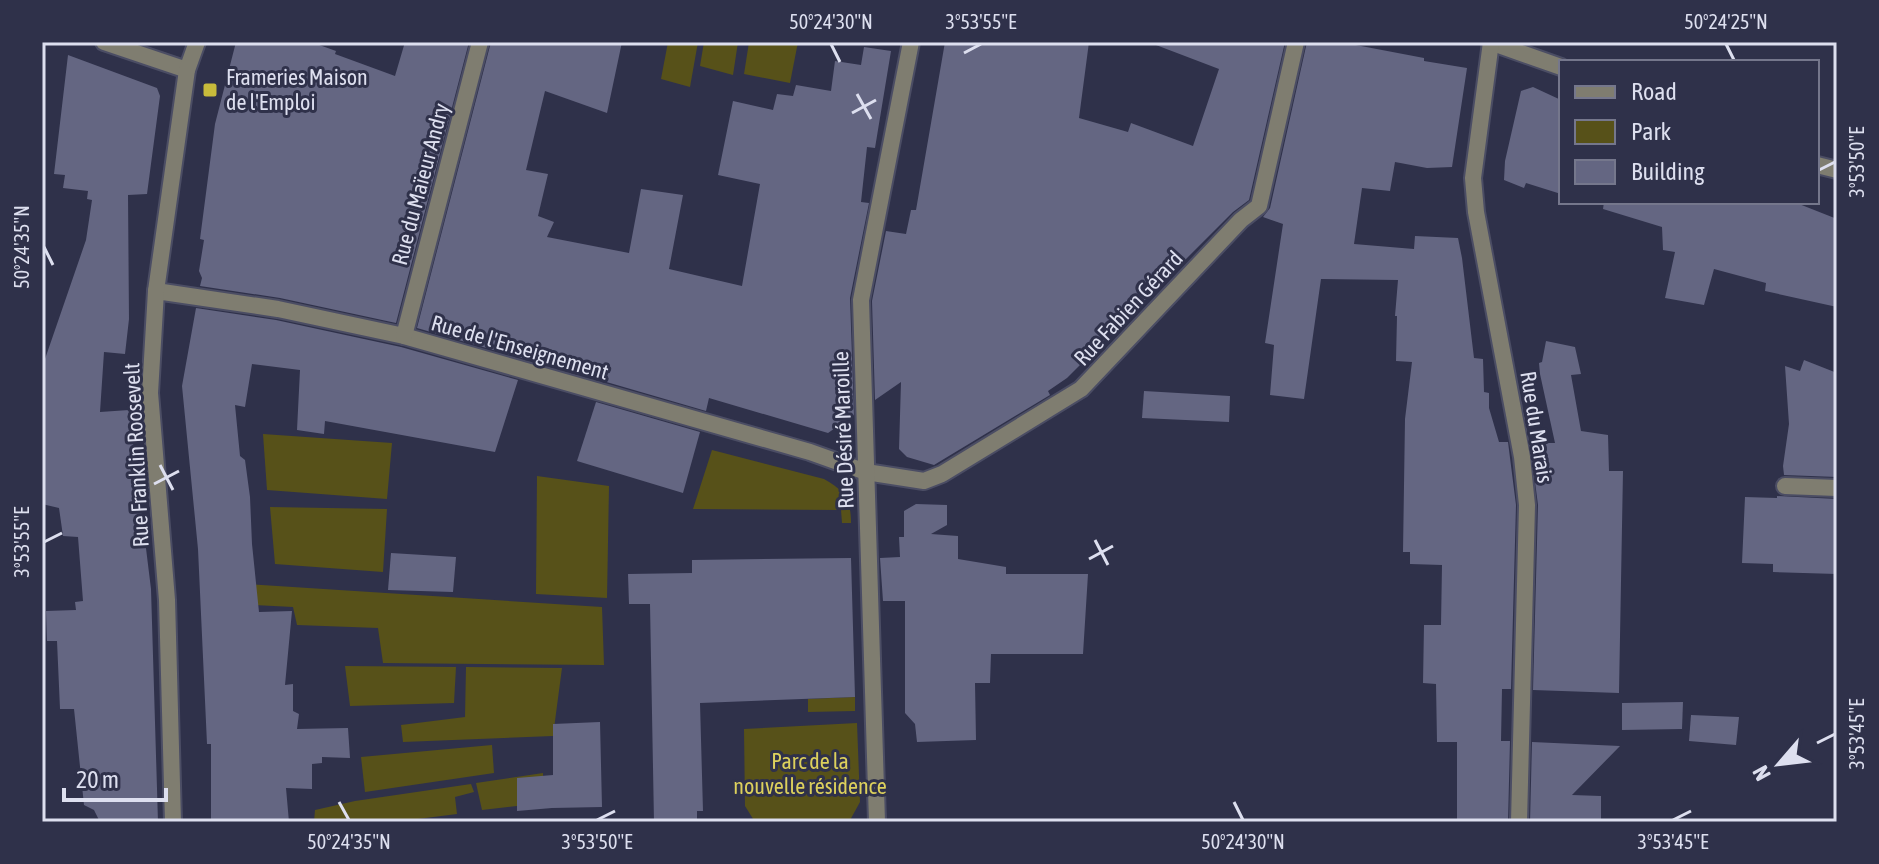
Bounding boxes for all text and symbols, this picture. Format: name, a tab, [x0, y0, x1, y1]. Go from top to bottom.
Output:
text: 50°24'30"N	[789, 10, 873, 33]
text: 3°53'55"E	[946, 10, 1017, 33]
text: 50°24'25"N	[1684, 10, 1768, 33]
legend	[1559, 60, 1819, 204]
place label: Frameries Maison de l'Emploi	[226, 64, 368, 115]
text: Road	[1631, 78, 1677, 105]
marker: Frameries Maison de l'Emploi	[201, 81, 219, 99]
street label: Rue du Maïeur Andry	[386, 100, 454, 268]
text: Park	[1631, 118, 1672, 145]
text: 3°53'50"E	[1845, 126, 1868, 197]
text: Building	[1631, 158, 1705, 185]
text: 50°24'35"N	[10, 205, 33, 289]
street label: Rue Fabien Gérard	[1068, 245, 1188, 371]
street label: Rue de l'Enseignement	[428, 309, 612, 385]
street label: Rue Désiré Maroille	[827, 351, 859, 509]
street label: Rue Franklin Roosevelt	[118, 362, 154, 548]
street label: Rue du Marais	[1515, 369, 1559, 485]
text: 3°53'55"E	[10, 506, 33, 577]
text: 3°53'45"E	[1845, 698, 1868, 769]
north arrow	[1739, 724, 1819, 804]
park label: Parc de la nouvelle résidence	[733, 748, 887, 799]
scale bar	[64, 752, 166, 802]
text: N	[1747, 762, 1776, 785]
text: 20 m	[76, 766, 119, 793]
text: 50°24'35"N	[307, 830, 391, 853]
text: 3°53'50"E	[562, 830, 633, 853]
text: 50°24'30"N	[1201, 830, 1285, 853]
text: 3°53'45"E	[1638, 830, 1709, 853]

